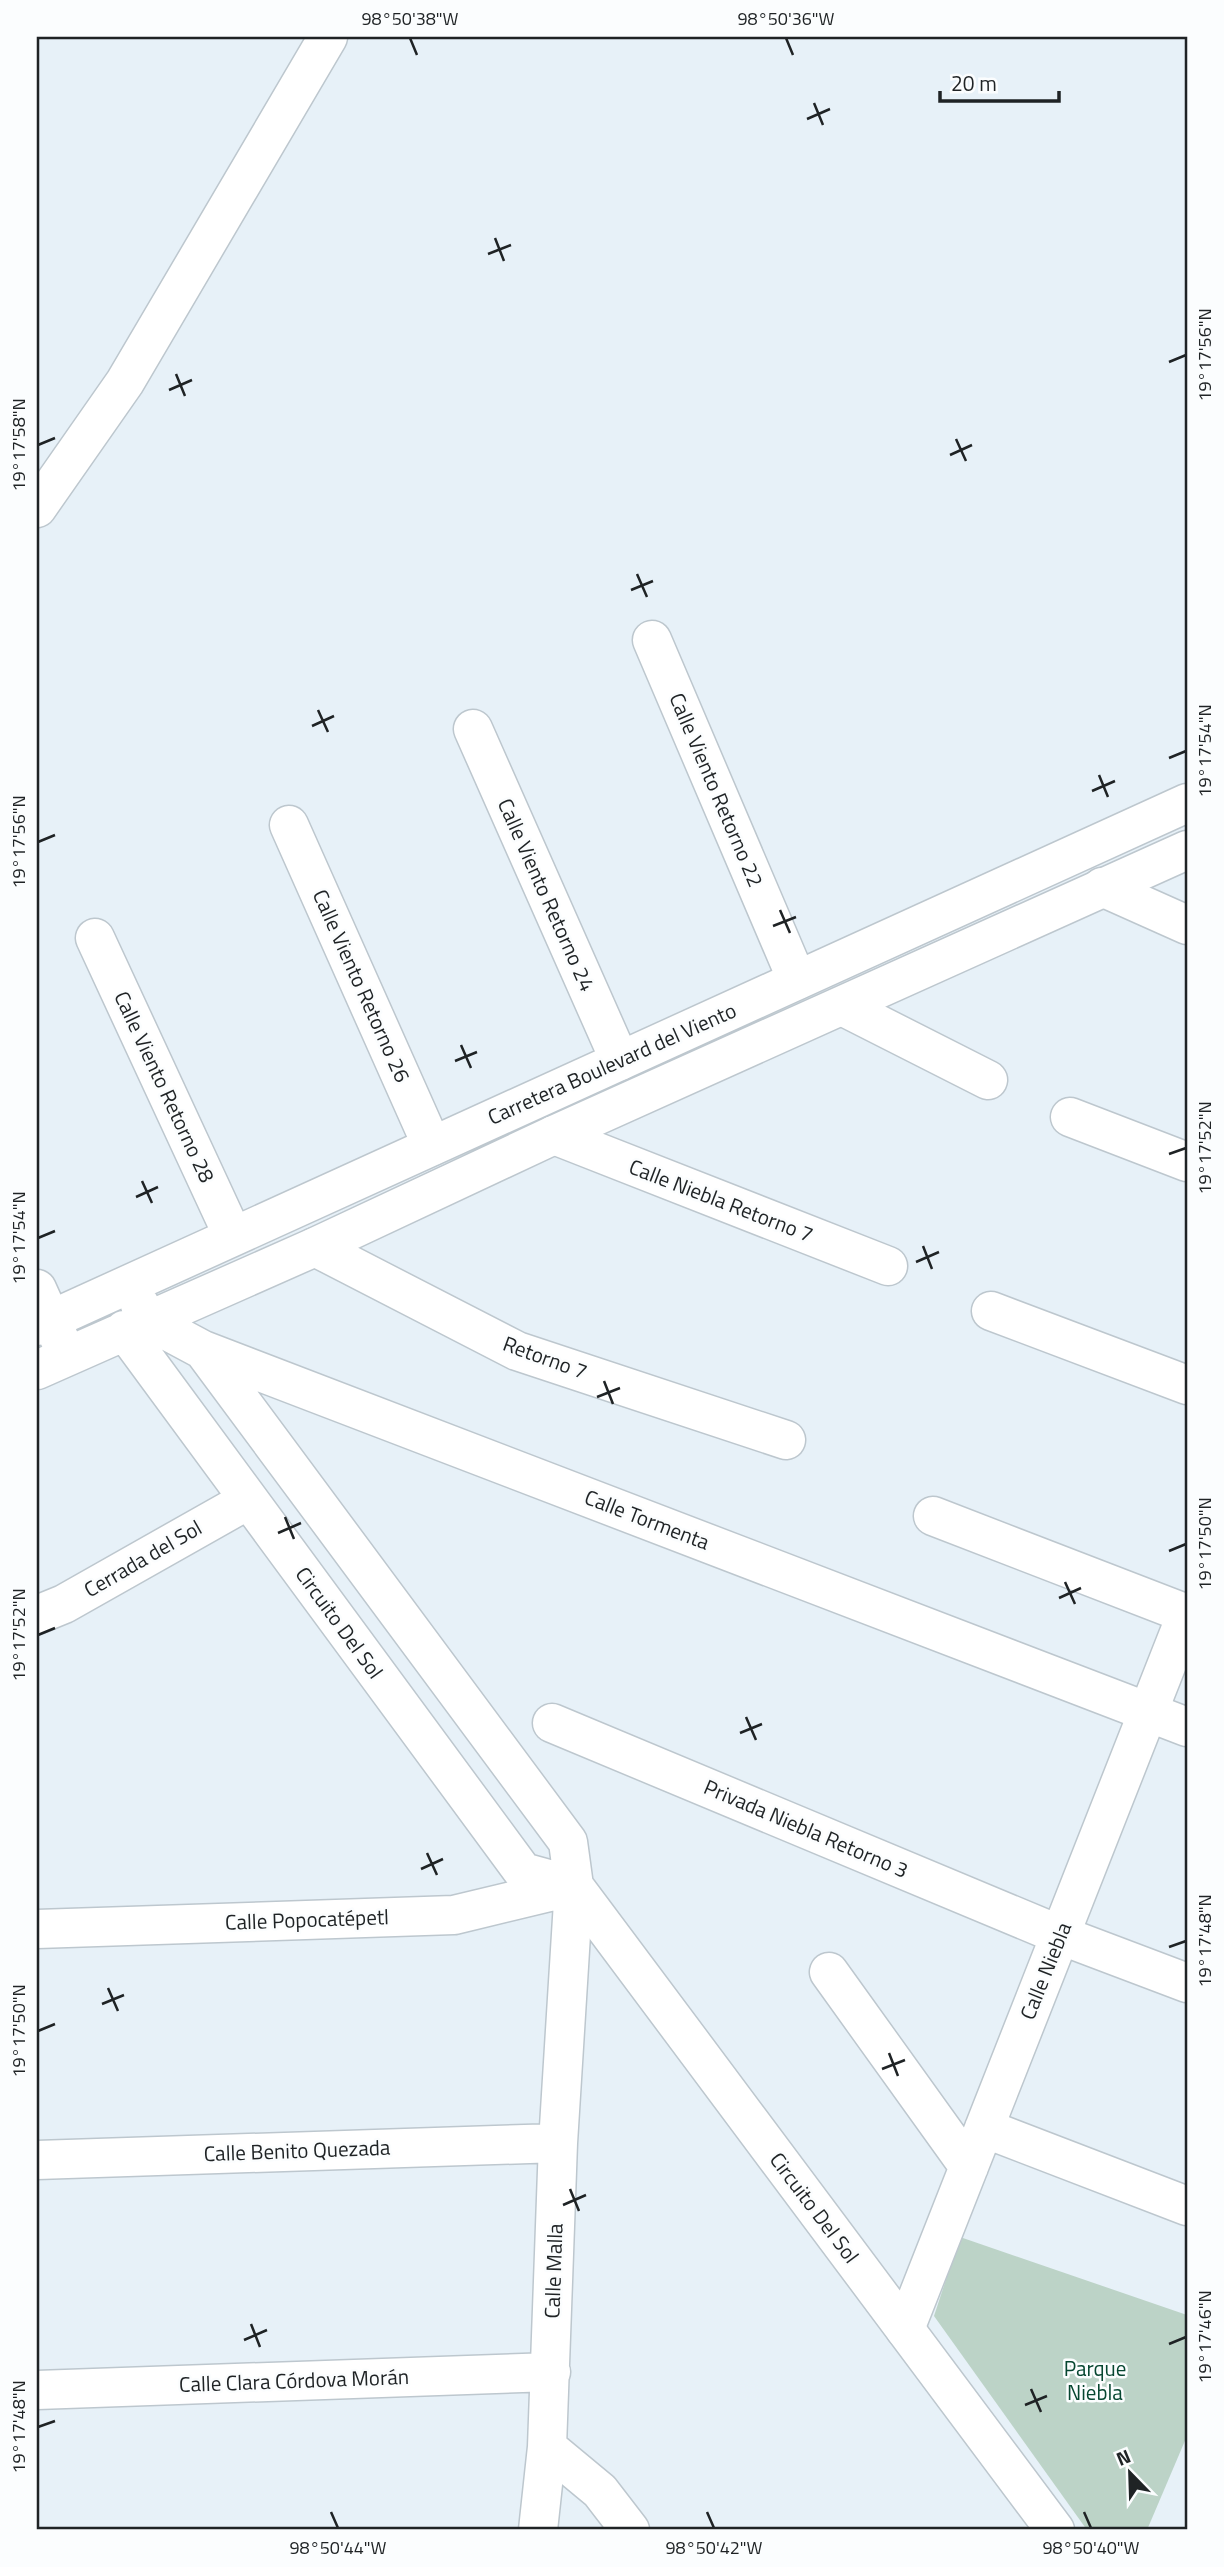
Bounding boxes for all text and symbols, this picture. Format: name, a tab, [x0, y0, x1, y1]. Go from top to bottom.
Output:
text: 98°50'38"W	[362, 5, 459, 32]
text: 98°50'36"W	[738, 5, 835, 32]
scale bar	[940, 60, 1060, 104]
text: 20 m	[951, 67, 997, 99]
text: 19°17'56"N	[1191, 308, 1218, 402]
text: 19°17'58"N	[5, 398, 32, 492]
street label: Calle Viento Retorno 22	[662, 688, 772, 892]
text: 19°17'54"N	[1191, 704, 1218, 798]
street label: Calle Viento Retorno 24	[490, 793, 604, 996]
text: 19°17'56"N	[5, 795, 32, 889]
street label: Calle Viento Retorno 26	[305, 884, 419, 1087]
street label: Calle Viento Retorno 28	[106, 986, 223, 1188]
street label: Carretera Boulevard del Viento	[482, 994, 741, 1132]
text: 19°17'52"N	[1191, 1101, 1218, 1195]
street label: Calle Niebla Retorno 7	[625, 1150, 818, 1250]
text: 19°17'54"N	[5, 1191, 32, 1285]
street label: Retorno 7	[499, 1327, 592, 1387]
street label: Calle Tormenta	[580, 1481, 715, 1558]
text: 19°17'50"N	[1191, 1497, 1218, 1591]
street label: Cerrada del Sol	[77, 1511, 208, 1605]
street label: Circuito Del Sol	[288, 1560, 392, 1685]
text: 19°17'52"N	[5, 1588, 32, 1682]
street label: Privada Niebla Retorno 3	[699, 1771, 914, 1886]
text: 19°17'48"N	[1191, 1894, 1218, 1988]
street label: Calle Popocatépetl	[224, 1900, 389, 1938]
street label: Calle Niebla	[1011, 1917, 1079, 2024]
text: 19°17'50"N	[5, 1984, 32, 2078]
street label: Calle Benito Quezada	[203, 2131, 391, 2169]
street label: Circuito Del Sol	[762, 2145, 867, 2270]
street label: Calle Malla	[535, 2222, 571, 2319]
text: 19°17'46"N	[1191, 2290, 1218, 2384]
park label: Parque Niebla	[1064, 2352, 1126, 2408]
street label: Calle Clara Córdova Morán	[178, 2360, 410, 2400]
text: 19°17'48"N	[5, 2380, 32, 2474]
north arrow	[1094, 2438, 1164, 2508]
text: N	[1111, 2441, 1135, 2473]
text: 98°50'44"W	[290, 2534, 387, 2561]
text: 98°50'42"W	[666, 2534, 763, 2561]
text: 98°50'40"W	[1043, 2534, 1140, 2561]

